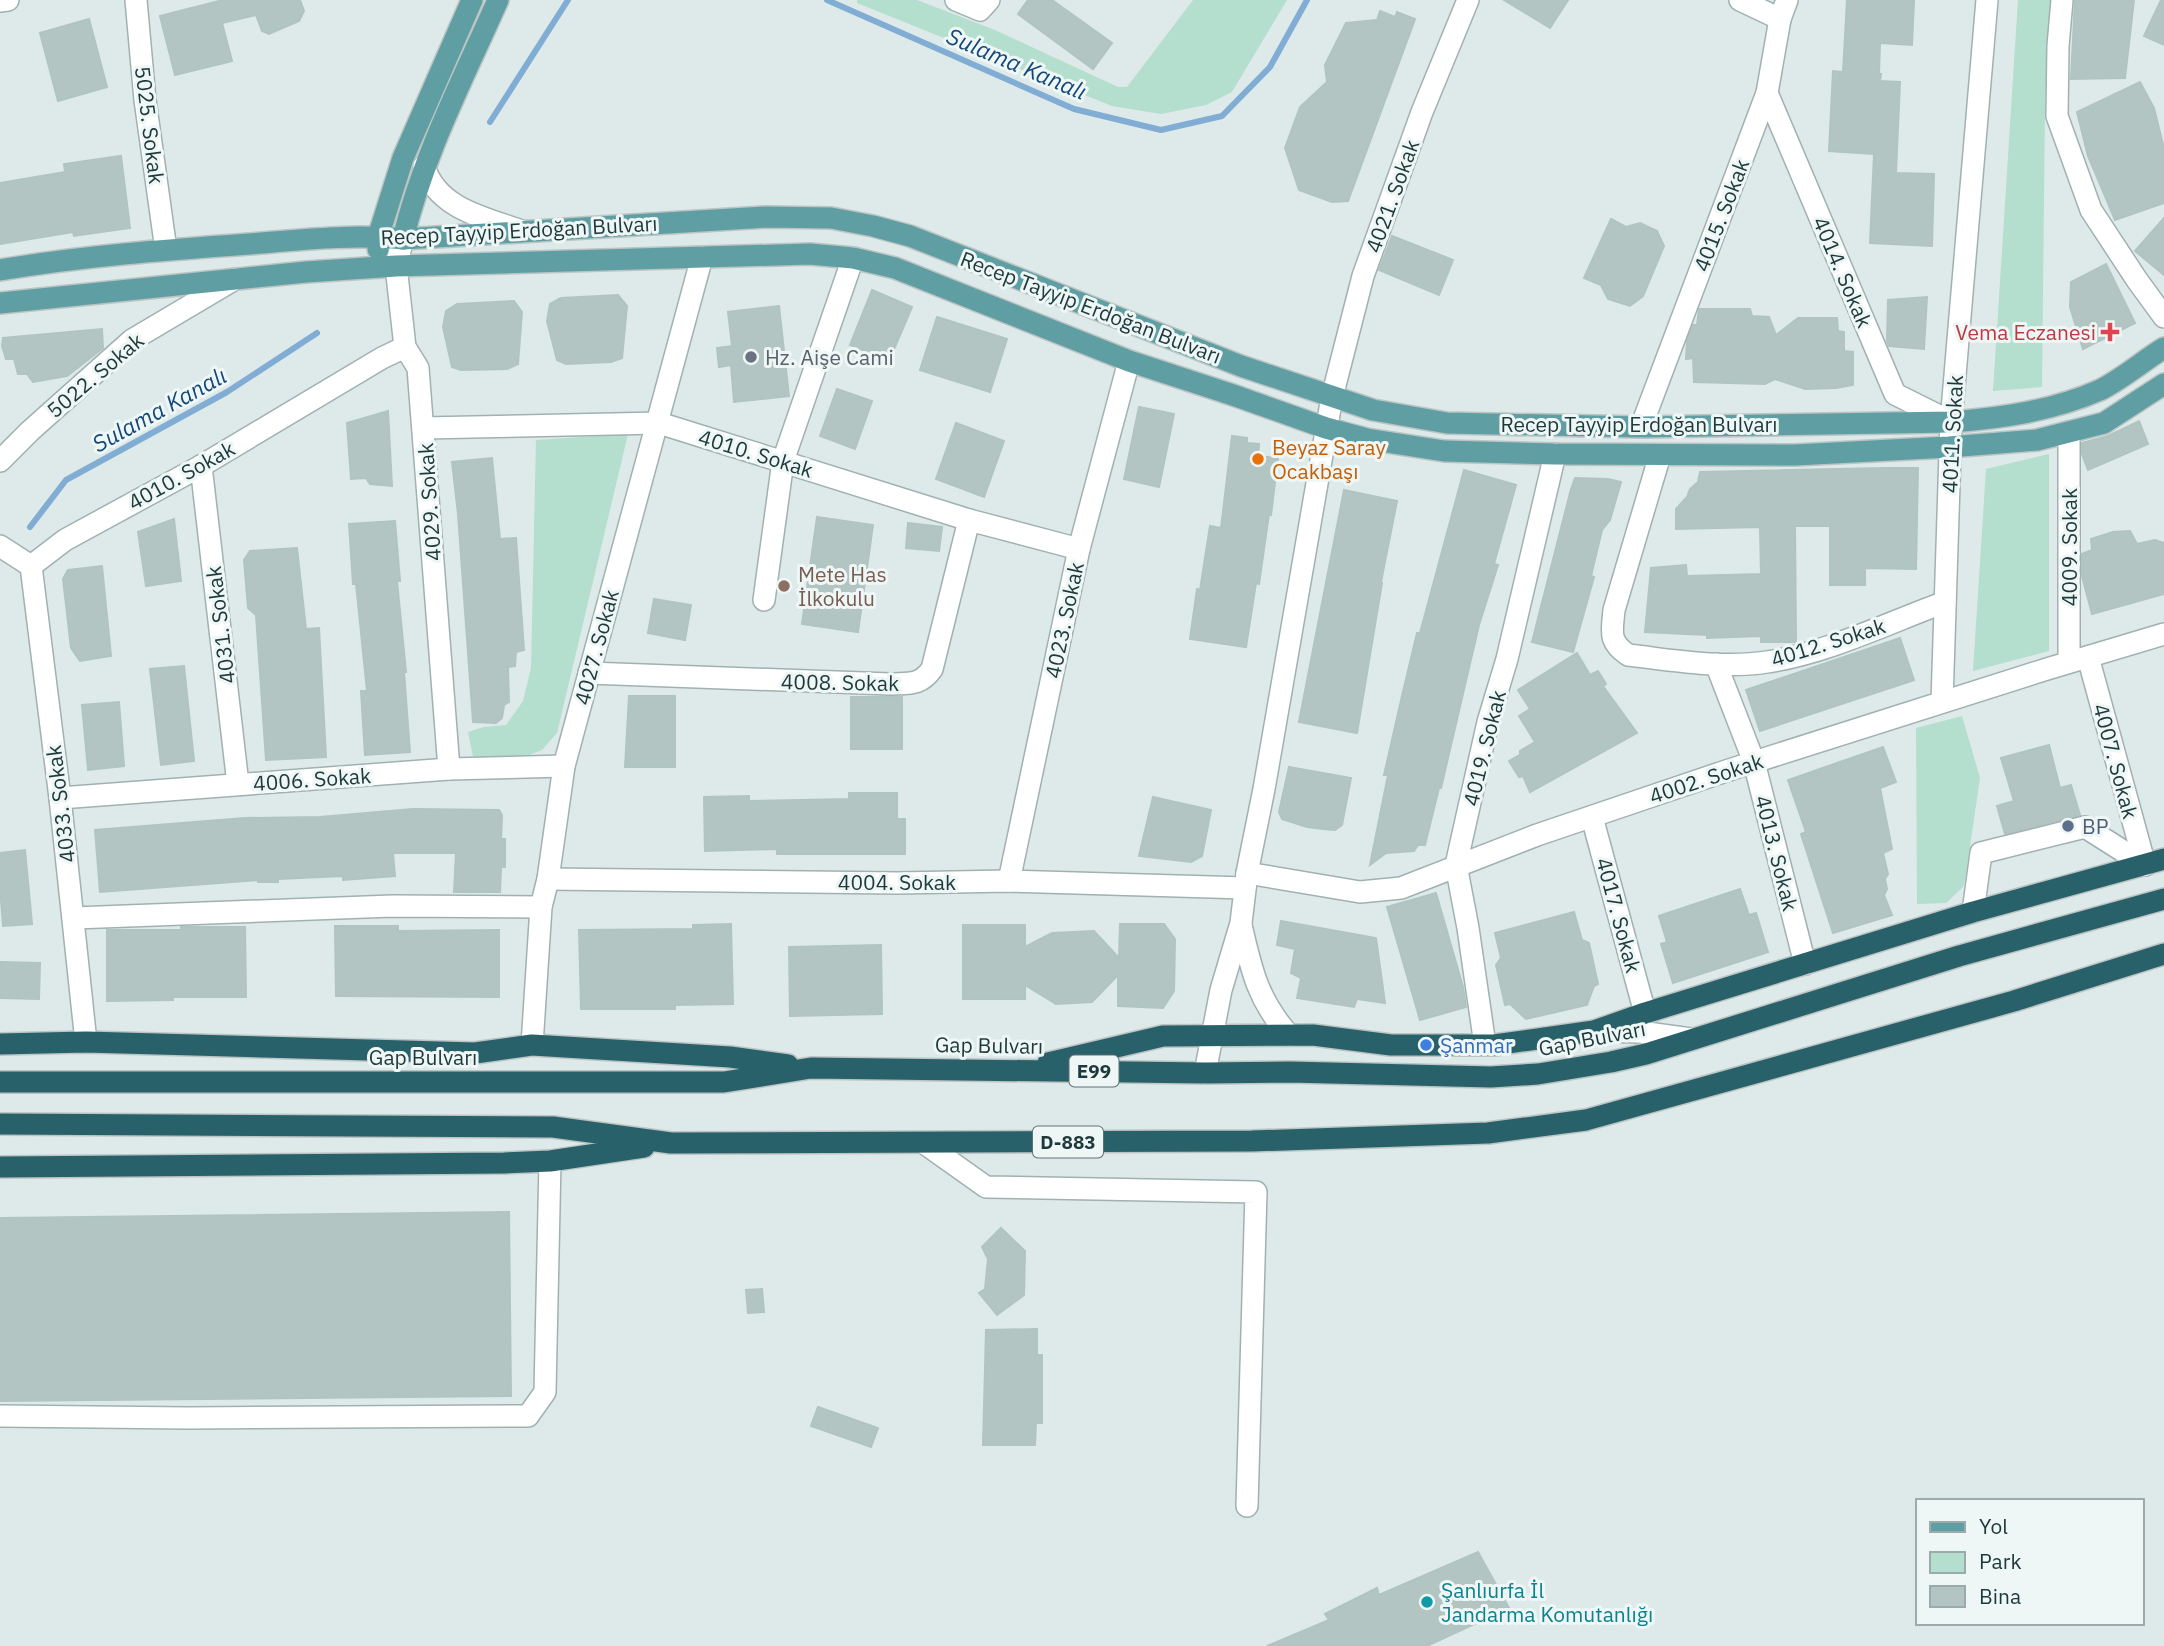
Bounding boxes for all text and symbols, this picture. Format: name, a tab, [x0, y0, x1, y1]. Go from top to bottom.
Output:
water label: Sulama Kanalı	[942, 20, 1092, 106]
street label: 5025. Sokak	[129, 65, 171, 185]
street label: 4021. Sokak	[1359, 136, 1425, 256]
street label: 4015. Sokak	[1687, 155, 1755, 275]
street label: Recep Tayyip Erdoğan Bulvarı	[380, 209, 658, 251]
street label: 4014. Sokak	[1807, 212, 1879, 332]
street label: Recep Tayyip Erdoğan Bulvarı	[957, 244, 1225, 370]
place label: Vema Eczanesi	[1955, 318, 2096, 346]
marker: Vema Eczanesi	[2102, 324, 2118, 340]
street label: 5022. Sokak	[41, 326, 149, 424]
place label: Hz. Aişe Cami	[765, 343, 894, 371]
marker: Hz. Aişe Cami	[743, 349, 759, 365]
water label: Sulama Kanalı	[86, 360, 232, 458]
street label: 4011. Sokak	[1935, 374, 1969, 494]
street label: Recep Tayyip Erdoğan Bulvarı	[1500, 410, 1778, 438]
street label: 4010. Sokak	[695, 422, 817, 484]
place label: Beyaz Saray Ocakbaşı	[1272, 433, 1386, 485]
street label: 4010. Sokak	[122, 434, 240, 516]
street label: 4029. Sokak	[411, 442, 447, 562]
marker: Beyaz Saray Ocakbaşı	[1250, 451, 1266, 467]
street label: 4009. Sokak	[2055, 488, 2083, 606]
street label: 4023. Sokak	[1038, 559, 1090, 681]
place label: Mete Has İlkokulu	[798, 560, 887, 612]
street label: 4031. Sokak	[199, 565, 241, 685]
marker: Mete Has İlkokulu	[776, 578, 792, 594]
street label: 4027. Sokak	[567, 586, 625, 708]
street label: 4012. Sokak	[1767, 611, 1889, 673]
street label: 4008. Sokak	[781, 667, 899, 697]
street label: 4019. Sokak	[1456, 687, 1512, 809]
street label: 4007. Sokak	[2087, 700, 2145, 822]
street label: 4033. Sokak	[39, 744, 81, 864]
street label: 4002. Sokak	[1645, 746, 1767, 810]
street label: 4006. Sokak	[252, 761, 372, 797]
street label: 4013. Sokak	[1749, 792, 1805, 914]
place label: BP	[2082, 812, 2108, 840]
marker: BP	[2060, 818, 2076, 834]
street label: 4017. Sokak	[1590, 854, 1648, 976]
street label: 4004. Sokak	[838, 868, 956, 896]
street label: Gap Bulvarı	[1536, 1014, 1648, 1062]
street label: Gap Bulvarı	[935, 1030, 1043, 1060]
place label: Şanmar	[1440, 1031, 1513, 1059]
marker: Şanmar	[1418, 1037, 1434, 1053]
street label: Gap Bulvarı	[369, 1043, 477, 1071]
road number: E99	[1070, 1056, 1118, 1086]
road number: D-883	[1033, 1126, 1103, 1158]
legend	[1916, 1499, 2143, 1625]
text: Yol	[1979, 1512, 2008, 1540]
text: Park	[1979, 1547, 2022, 1575]
place label: Şanlıurfa İl Jandarma Komutanlığı	[1441, 1576, 1653, 1628]
text: Bina	[1979, 1582, 2021, 1610]
marker: Şanlıurfa İl Jandarma Komutanlığı	[1419, 1594, 1435, 1610]

